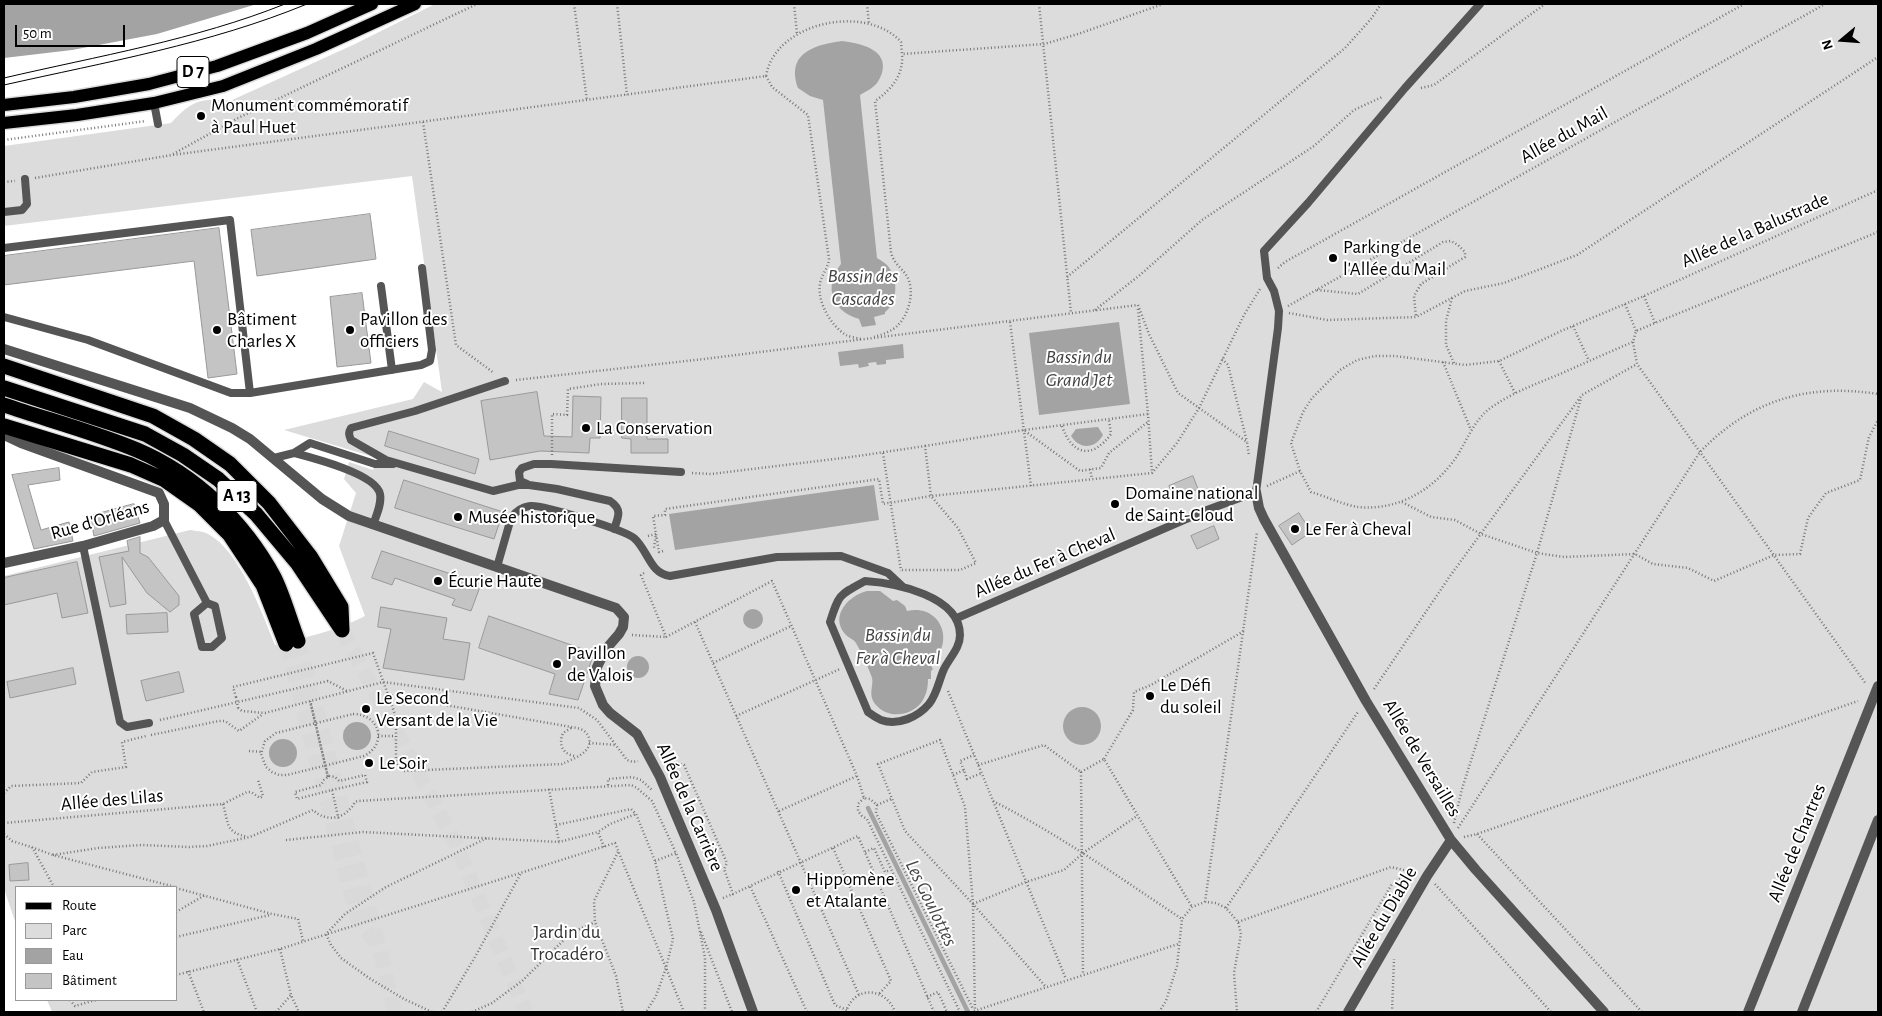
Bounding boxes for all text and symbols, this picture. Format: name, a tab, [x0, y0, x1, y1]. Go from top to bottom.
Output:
scale bar	[18, 15, 128, 47]
north arrow	[1817, 15, 1867, 65]
text: 50 m	[23, 26, 52, 41]
text: N	[1820, 38, 1836, 51]
road number: D 7	[177, 56, 209, 88]
place label: Monument commémoratif à Paul Huet	[211, 94, 408, 138]
street label: Allée du Mail	[1516, 102, 1612, 168]
marker: Monument commémoratif à Paul Huet	[195, 110, 207, 122]
street label: Allée de la Balustrade	[1678, 187, 1832, 273]
place label: Parking de l'Allée du Mail	[1343, 236, 1446, 280]
marker: Parking de l'Allée du Mail	[1327, 252, 1339, 264]
water label: Bassin des Cascades	[828, 264, 898, 311]
place label: Bâtiment Charles X	[227, 308, 296, 352]
place label: Pavillon des officiers	[360, 308, 448, 352]
marker: Bâtiment Charles X	[211, 324, 223, 336]
marker: Pavillon des officiers	[344, 324, 356, 336]
water label: Bassin du Grand Jet	[1045, 345, 1113, 392]
place label: La Conservation	[596, 417, 713, 439]
marker: La Conservation	[580, 422, 592, 434]
road number: A 13	[217, 481, 257, 512]
place label: Domaine national de Saint-Cloud	[1125, 482, 1258, 526]
street label: Rue d'Orléans	[48, 495, 152, 545]
marker: Domaine national de Saint-Cloud	[1109, 498, 1121, 510]
place label: Musée historique	[468, 506, 595, 528]
marker: Musée historique	[452, 511, 464, 523]
place label: Le Fer à Cheval	[1305, 518, 1412, 540]
street label: Allée du Fer à Cheval	[971, 523, 1119, 603]
marker: Le Fer à Cheval	[1289, 523, 1301, 535]
place label: Écurie Haute	[448, 570, 542, 592]
marker: Écurie Haute	[432, 575, 444, 587]
water label: Bassin du Fer à Cheval	[856, 623, 940, 670]
place label: Pavillon de Valois	[567, 642, 633, 686]
marker: Pavillon de Valois	[551, 658, 563, 670]
place label: Le Défi du soleil	[1160, 674, 1222, 718]
place label: Le Second Versant de la Vie	[376, 687, 498, 731]
marker: Le Défi du soleil	[1144, 690, 1156, 702]
street label: Allée de Versailles	[1378, 695, 1466, 821]
marker: Le Second Versant de la Vie	[360, 703, 372, 715]
street label: Allée de la Carrière	[651, 739, 729, 875]
place label: Le Soir	[379, 752, 427, 774]
marker: Le Soir	[363, 757, 375, 769]
street label: Allée de Chartres	[1763, 781, 1831, 905]
street label: Allée des Lilas	[60, 784, 164, 816]
water label: Les Goulottes	[900, 856, 962, 950]
street label: Allée du Diable	[1346, 863, 1422, 971]
place label: Hippomène et Atalante	[806, 868, 895, 912]
marker: Hippomène et Atalante	[790, 884, 802, 896]
legend	[15, 886, 178, 1001]
text: Route	[62, 898, 96, 913]
park label: Jardin du Trocadéro	[530, 921, 604, 965]
text: Parc	[62, 923, 87, 938]
text: Eau	[62, 948, 84, 963]
text: Bâtiment	[62, 973, 117, 988]

